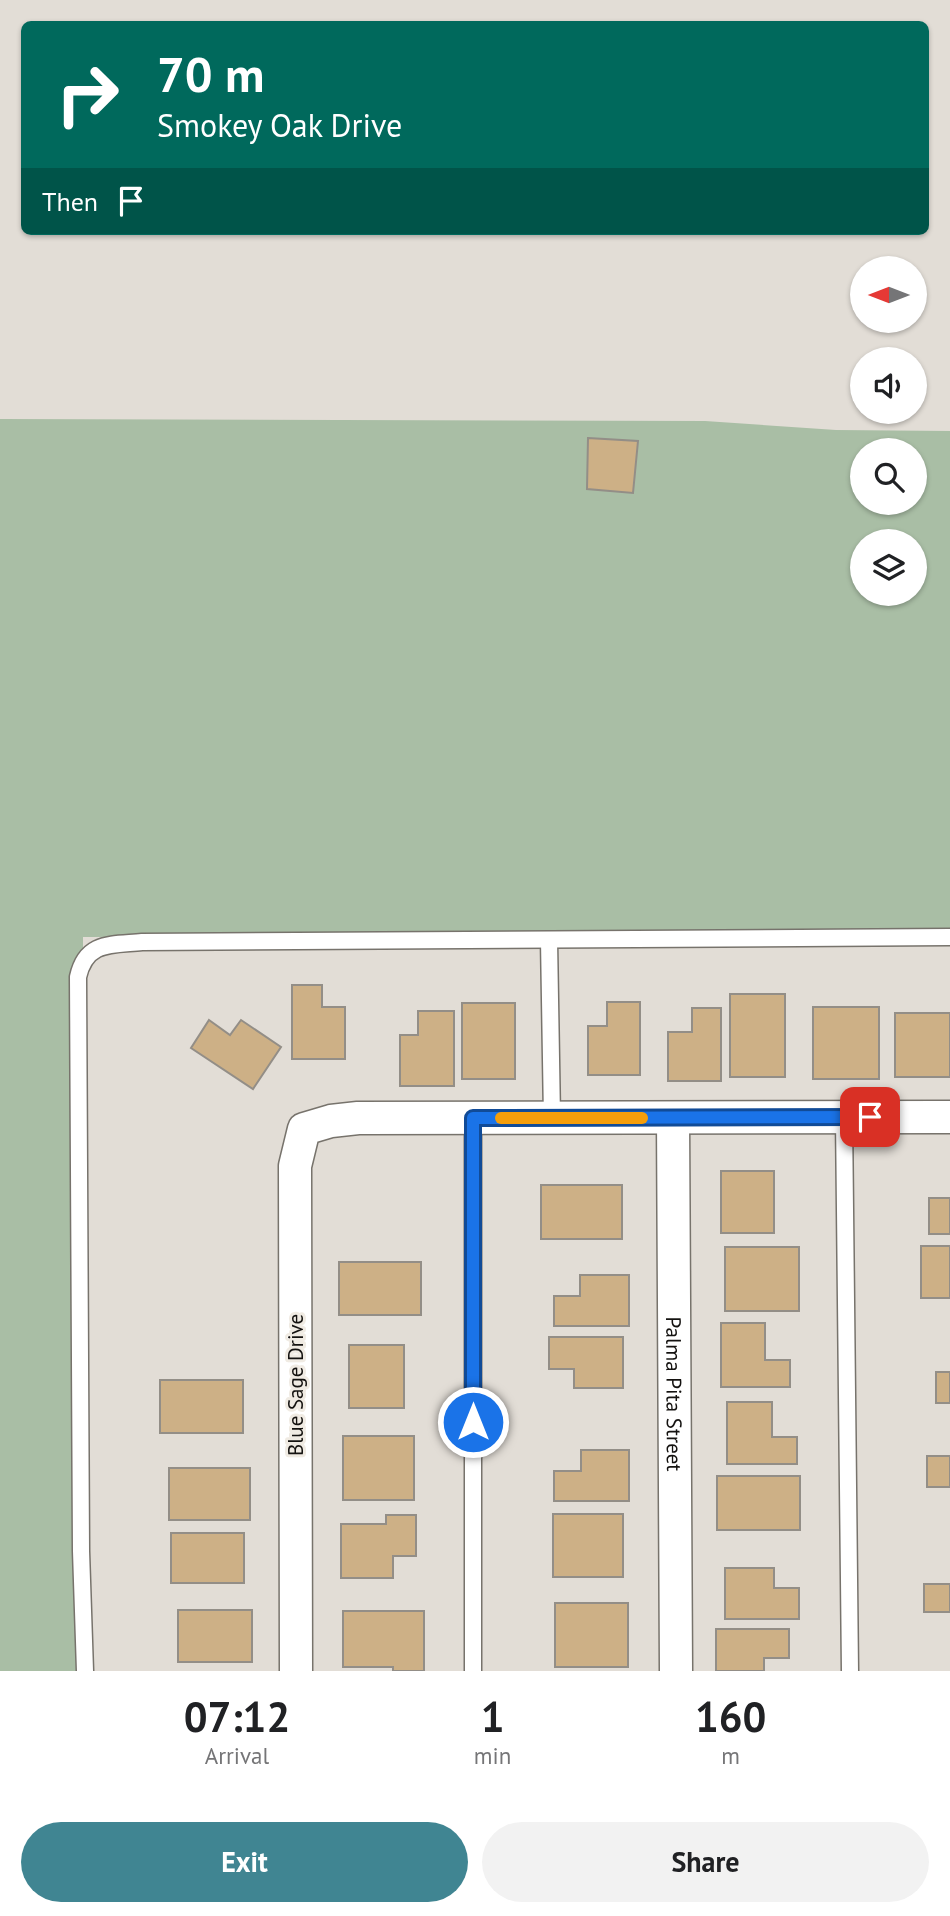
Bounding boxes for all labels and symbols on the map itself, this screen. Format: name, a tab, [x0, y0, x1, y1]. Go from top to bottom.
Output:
north arrow	[850, 256, 928, 332]
pin	[840, 1087, 900, 1147]
street label: Blue Sage Drive	[282, 1314, 309, 1456]
street label: Palma Pita Street	[661, 1316, 688, 1472]
position arrow	[436, 1385, 510, 1459]

